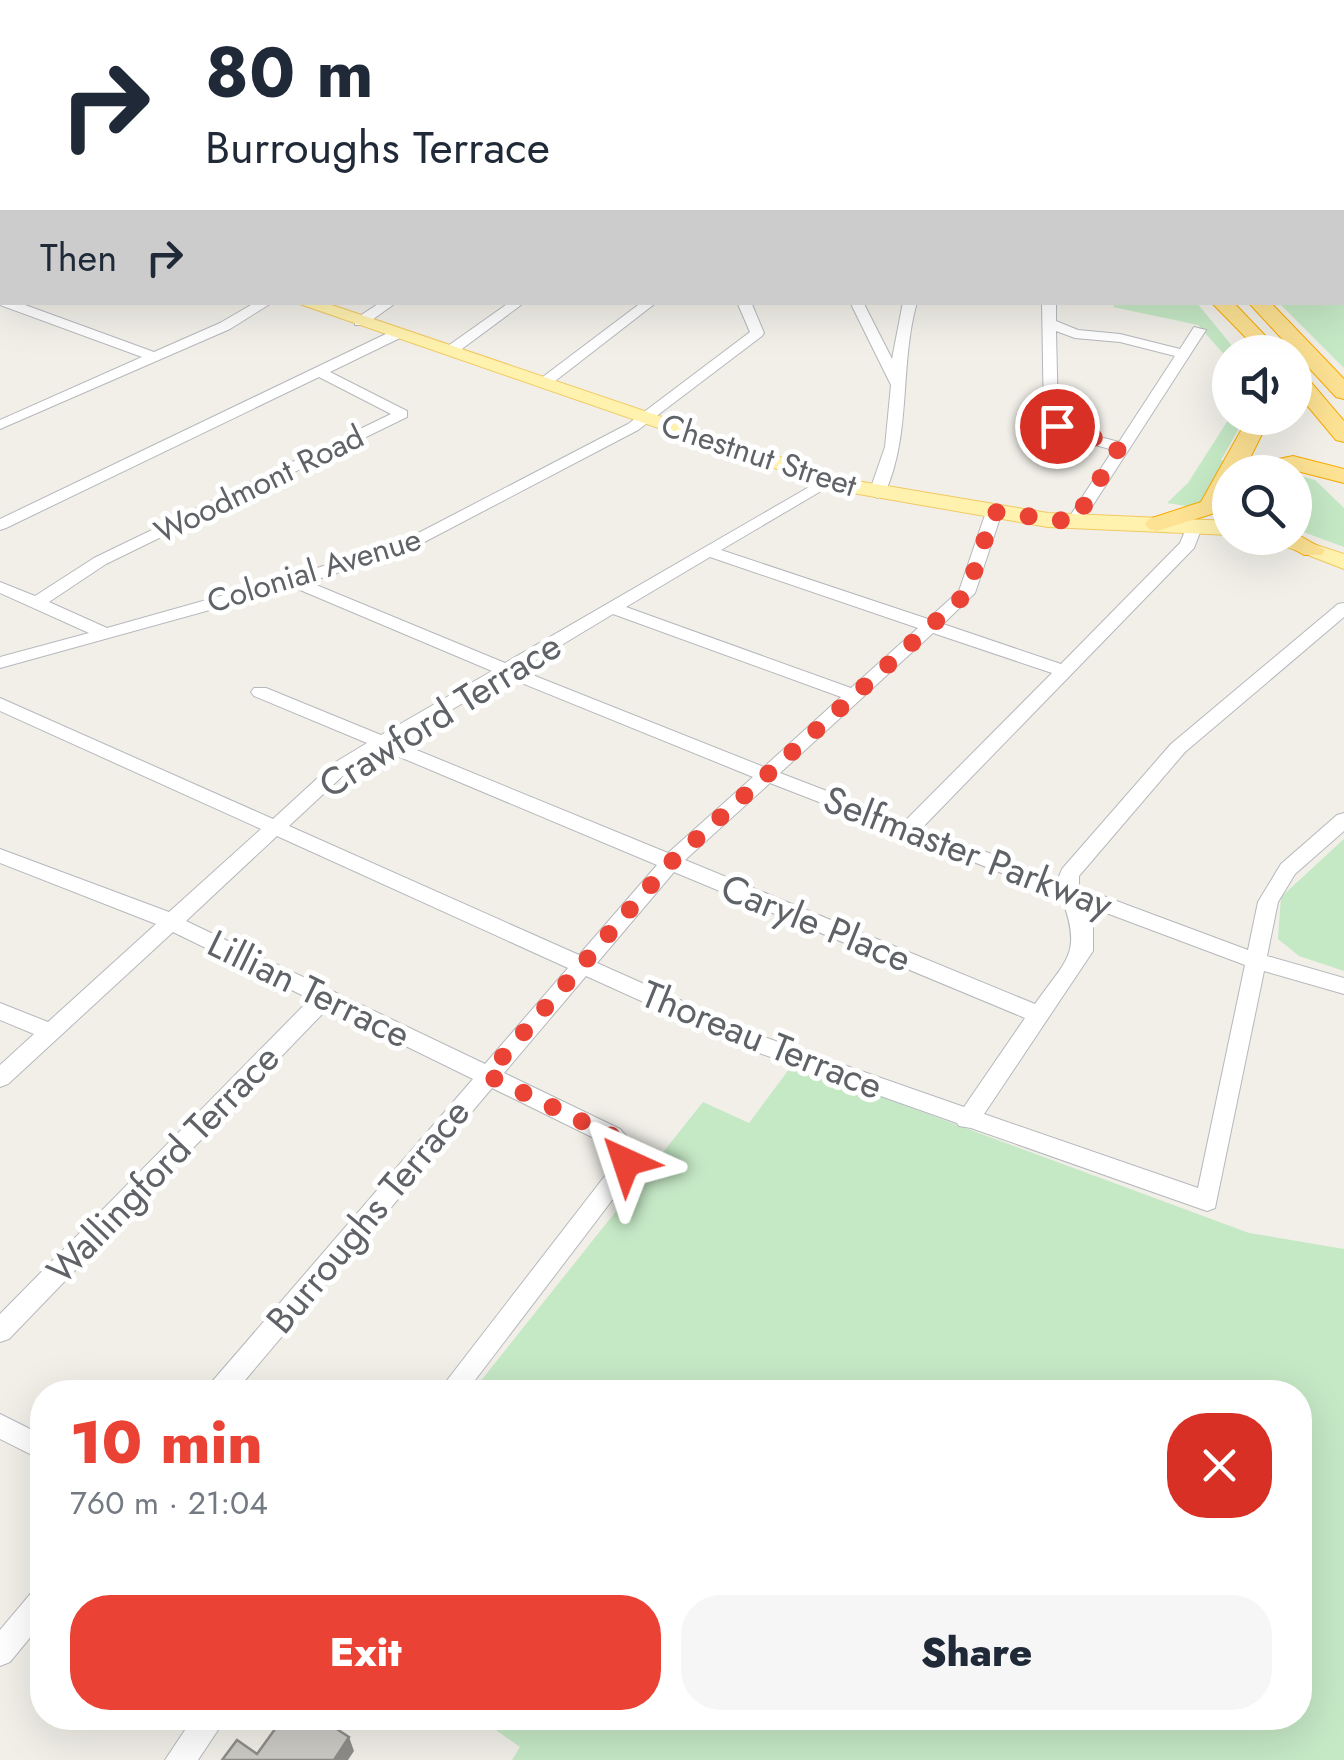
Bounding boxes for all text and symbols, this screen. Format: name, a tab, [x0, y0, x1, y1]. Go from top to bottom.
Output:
text: 80 m	[205, 22, 374, 123]
icon: right	[40, 40, 170, 170]
text: Burroughs Terrace	[205, 115, 550, 180]
text: Then	[40, 230, 117, 285]
icon: right	[137, 230, 192, 285]
map controls	[1212, 335, 1312, 555]
button: sound	[1212, 335, 1312, 435]
pin	[1015, 384, 1100, 469]
icon: arrive	[1030, 399, 1085, 454]
street label: Chestnut Street	[655, 402, 863, 508]
street label: Woodmont Road	[147, 413, 371, 555]
button: search	[1212, 455, 1312, 555]
street label: Colonial Avenue	[201, 516, 427, 624]
street label: Crawford Terrace	[308, 618, 571, 811]
street label: Selfmaster Parkway	[816, 771, 1121, 932]
street label: Caryle Place	[713, 859, 919, 986]
street label: Lillian Terrace	[199, 916, 420, 1061]
street label: Thoreau Terrace	[633, 966, 891, 1113]
street label: Wallingford Terrace	[34, 1032, 292, 1296]
street label: Burroughs Terrace	[253, 1086, 482, 1345]
position arrow	[574, 1110, 678, 1214]
text: 10 min	[70, 1399, 263, 1486]
button: close	[1167, 1413, 1272, 1518]
text: 760 m · 21:04	[70, 1480, 268, 1526]
button: Exit	[70, 1595, 661, 1710]
button: Share	[681, 1595, 1272, 1710]

